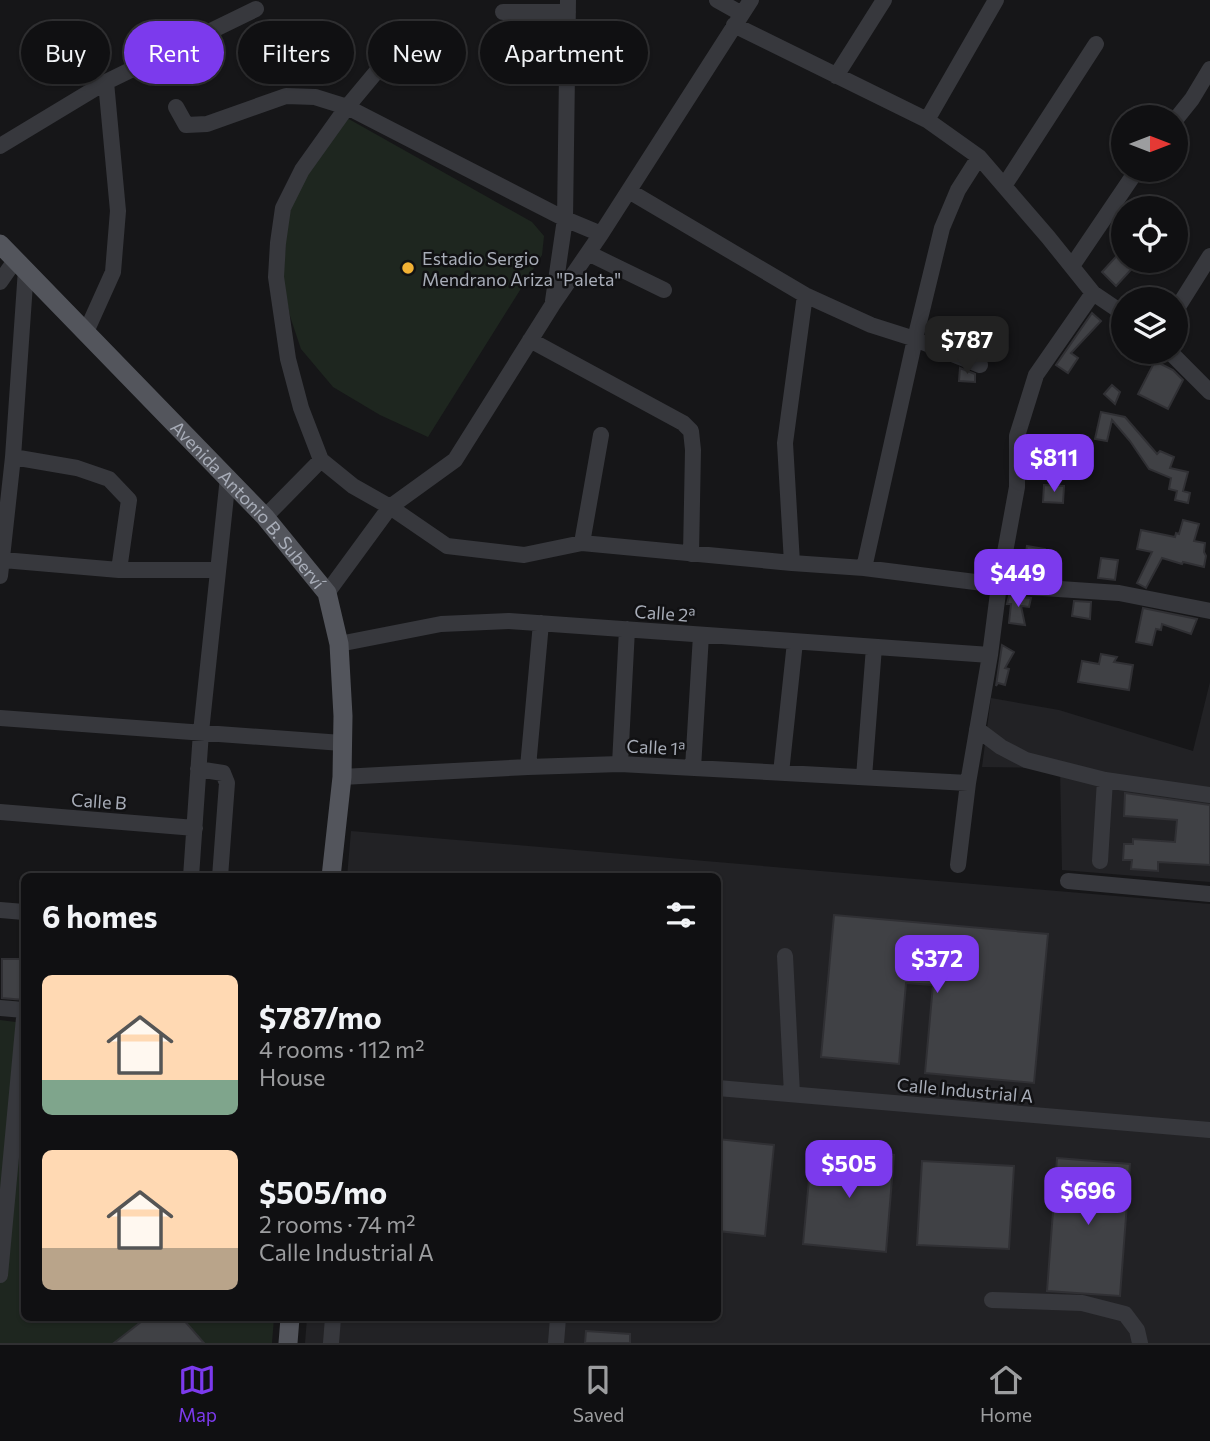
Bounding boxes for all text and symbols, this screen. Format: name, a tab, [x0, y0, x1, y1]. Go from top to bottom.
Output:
chip: Buy	[21, 21, 110, 84]
chip: Rent	[124, 21, 224, 84]
chip: Filters	[238, 21, 354, 84]
chip: New	[368, 21, 466, 84]
chip: Apartment	[480, 21, 648, 84]
north arrow	[1111, 105, 1188, 182]
map controls	[1111, 105, 1188, 364]
button: locate	[1111, 196, 1188, 273]
place label: Estadio Sergio Mendrano Ariza "Paleta"	[422, 247, 621, 290]
marker: Estadio Sergio Mendrano Ariza "Paleta"	[400, 260, 416, 276]
button: layers	[1111, 287, 1188, 364]
pin: $787	[926, 316, 1008, 376]
text: $787	[941, 325, 993, 353]
street label: Avenida Antonio B. Suberví	[166, 416, 331, 594]
pin: $811	[1013, 434, 1095, 494]
text: $811	[1030, 443, 1078, 471]
pin: $449	[977, 550, 1059, 609]
text: $449	[990, 558, 1046, 586]
street label: Calle 2ª	[634, 600, 696, 626]
street label: Calle 1ª	[626, 734, 686, 760]
street label: Calle B	[71, 788, 127, 814]
icon: filters	[662, 896, 700, 934]
text: 6 homes	[42, 897, 157, 934]
pin: $372	[896, 936, 978, 995]
text: $372	[911, 944, 963, 972]
text: $787/mo	[259, 998, 382, 1035]
icon: home	[98, 1003, 182, 1087]
text: 4 rooms · 112 m²	[259, 1035, 424, 1063]
text: House	[259, 1063, 325, 1091]
street label: Calle Industrial A	[896, 1073, 1034, 1107]
pin: $505	[808, 1140, 890, 1200]
text: $505	[821, 1149, 877, 1177]
pin: $696	[1047, 1168, 1129, 1227]
text: $505/mo	[259, 1173, 387, 1210]
text: $696	[1060, 1176, 1116, 1204]
icon: home	[98, 1178, 182, 1262]
text: 2 rooms · 74 m²	[259, 1210, 415, 1238]
text: Calle Industrial A	[259, 1238, 434, 1266]
tab: Map	[178, 1361, 217, 1426]
tab: Saved	[573, 1361, 624, 1426]
tab: Home	[980, 1361, 1032, 1426]

